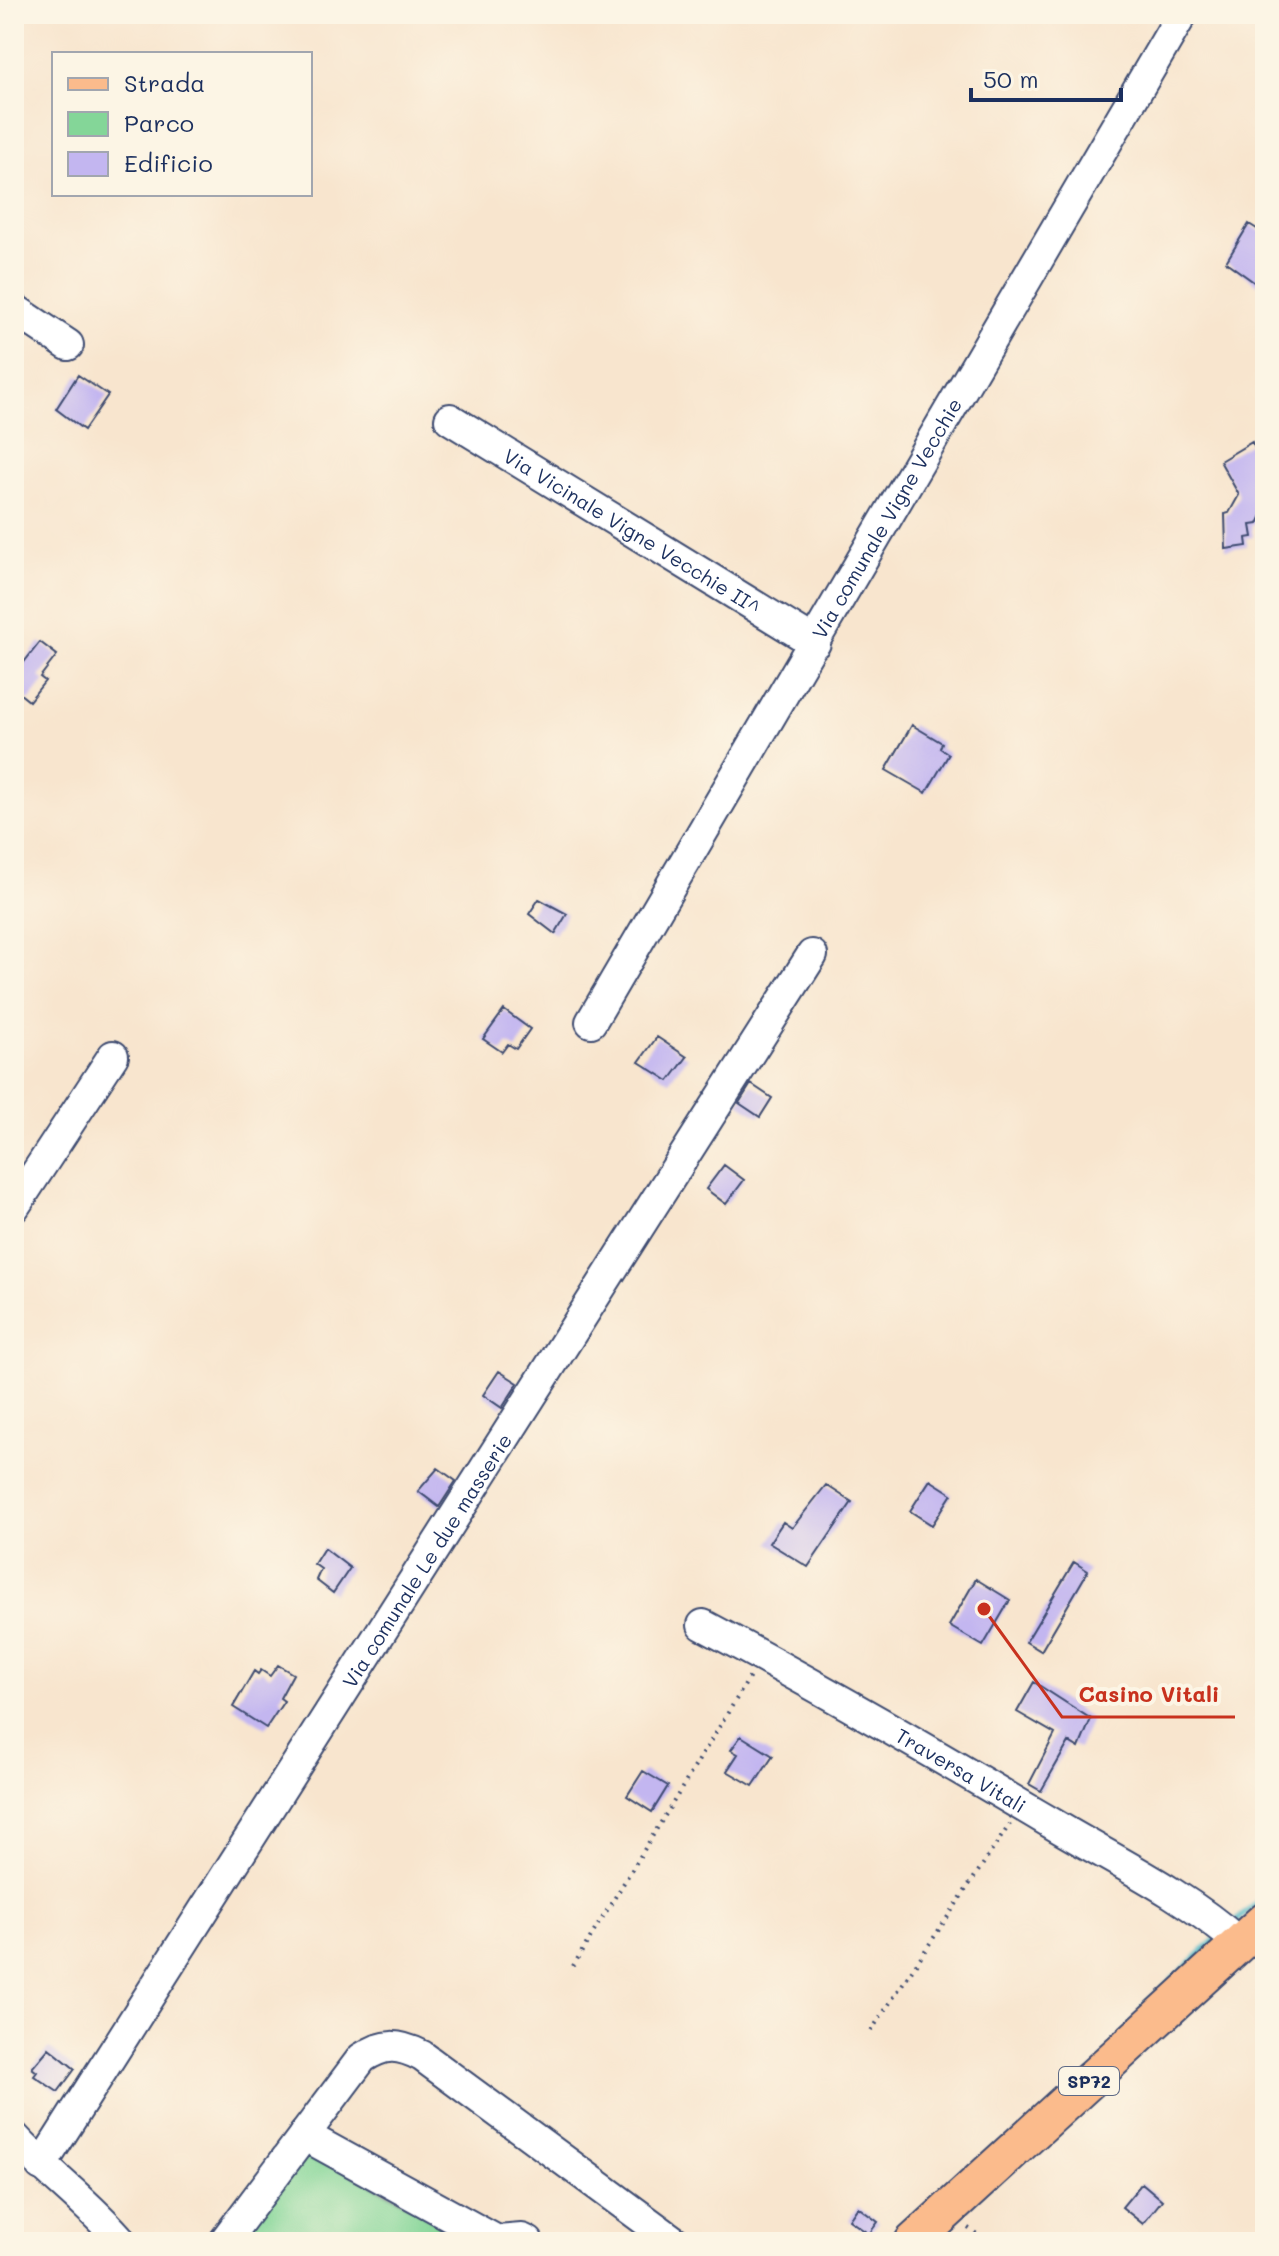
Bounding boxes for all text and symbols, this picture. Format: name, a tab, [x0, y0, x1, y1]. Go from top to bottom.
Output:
legend	[52, 52, 312, 196]
scale bar	[971, 52, 1121, 102]
text: 50 m	[983, 63, 1039, 94]
text: Strada	[124, 67, 205, 98]
text: Parco	[124, 107, 194, 138]
text: Edificio	[124, 147, 213, 178]
street label: Via comunale Vigne Vecchie	[806, 393, 967, 643]
street label: Via Vicinale Vigne Vecchie II^	[499, 442, 766, 620]
street label: Via comunale Le due masserie	[336, 1428, 517, 1692]
callout: Casino Vitali	[1062, 1671, 1235, 1717]
text: Casino Vitali	[1079, 1679, 1219, 1708]
street label: Traversa Vitali	[891, 1722, 1031, 1818]
road number: SP72	[1059, 2067, 1119, 2095]

